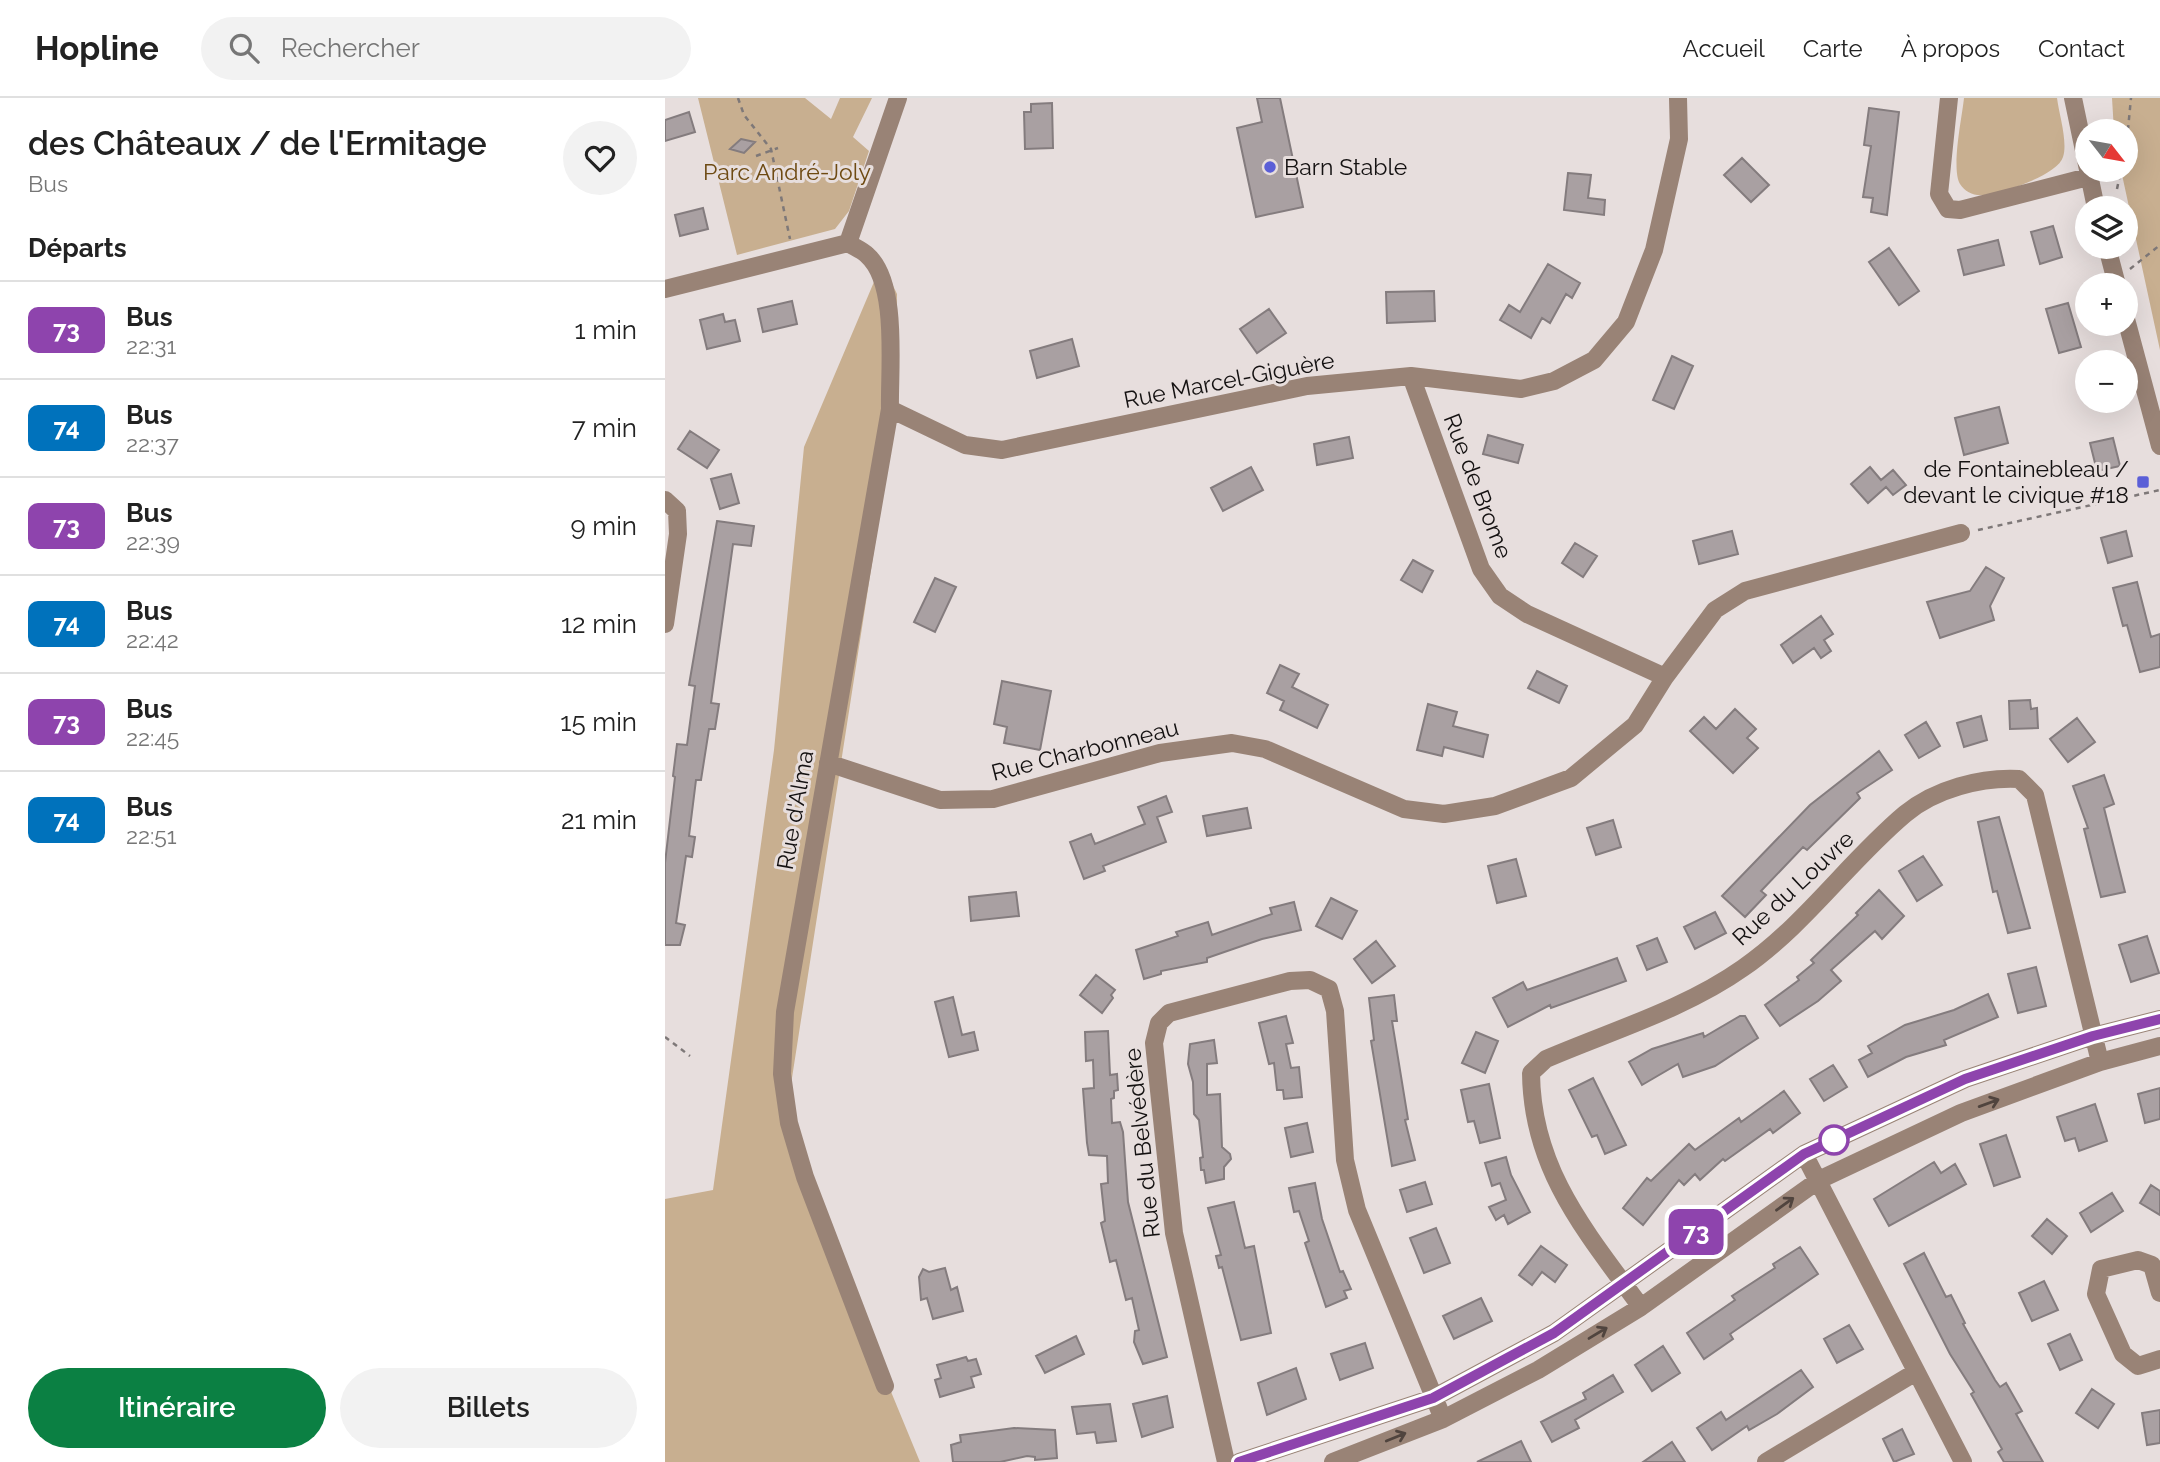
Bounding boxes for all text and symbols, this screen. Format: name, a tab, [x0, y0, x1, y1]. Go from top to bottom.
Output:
search box	[201, 17, 691, 80]
text: Hopline	[35, 29, 159, 68]
icon: search	[225, 29, 263, 67]
text: Rechercher	[281, 33, 420, 63]
text: Accueil	[1683, 34, 1765, 63]
text: Carte	[1803, 34, 1863, 63]
text: À propos	[1901, 34, 2000, 63]
text: Contact	[2038, 34, 2125, 63]
north arrow	[2075, 119, 2139, 182]
map controls	[2075, 119, 2138, 413]
button: heart	[563, 121, 637, 195]
text: des Châteaux / de l'Ermitage	[28, 124, 487, 163]
place label: Barn Stable	[1284, 153, 1407, 180]
park label: Parc André-Joly	[703, 158, 871, 185]
marker: Barn Stable	[1262, 159, 1278, 175]
text: Bus	[28, 170, 68, 197]
button: layers	[2075, 196, 2138, 259]
text: Départs	[28, 233, 127, 263]
button: +	[2075, 273, 2138, 336]
text: Bus	[126, 302, 173, 332]
text: 73	[53, 315, 80, 344]
text: 1 min	[575, 315, 637, 345]
text: 22:31	[126, 332, 176, 359]
street label: Rue Marcel-Giguère	[1121, 346, 1336, 413]
button: −	[2075, 350, 2138, 413]
text: Bus	[126, 400, 173, 430]
street label: Rue de Brome	[1438, 410, 1518, 562]
text: 74	[53, 413, 80, 442]
text: 7 min	[572, 413, 637, 443]
text: 22:37	[126, 430, 179, 457]
place label: de Fontainebleau / devant le civique #18	[1903, 455, 2129, 508]
marker: de Fontainebleau / devant le civique #18	[2135, 474, 2151, 490]
text: Bus	[126, 498, 173, 528]
text: 73	[53, 511, 80, 540]
text: 9 min	[570, 511, 637, 541]
text: 22:39	[126, 528, 180, 555]
text: Bus	[126, 596, 173, 626]
text: 74	[53, 609, 80, 638]
text: 12 min	[561, 609, 637, 639]
text: 22:42	[126, 626, 179, 653]
text: Bus	[126, 694, 173, 724]
text: 73	[53, 707, 80, 736]
text: 15 min	[560, 707, 637, 737]
street label: Rue Charbonneau	[988, 713, 1181, 786]
text: 22:45	[126, 724, 179, 751]
street label: Rue d'Alma	[771, 748, 818, 872]
text: Bus	[126, 792, 173, 822]
text: 74	[53, 805, 80, 834]
text: 21 min	[561, 805, 637, 835]
text: 22:51	[126, 822, 177, 849]
street label: Rue du Louvre	[1727, 825, 1859, 951]
street label: Rue du Belvédère	[1118, 1047, 1165, 1239]
one-way arrow	[1977, 1096, 1999, 1109]
unlabelled marker	[1819, 1125, 1849, 1155]
one-way arrow	[1775, 1197, 1794, 1211]
line badge: 73	[1665, 1209, 1727, 1255]
text: 73	[1683, 1217, 1709, 1246]
one-way arrow	[1588, 1326, 1608, 1340]
button: Itinéraire	[28, 1368, 326, 1448]
button: Billets	[340, 1368, 637, 1448]
one-way arrow	[1385, 1429, 1407, 1442]

